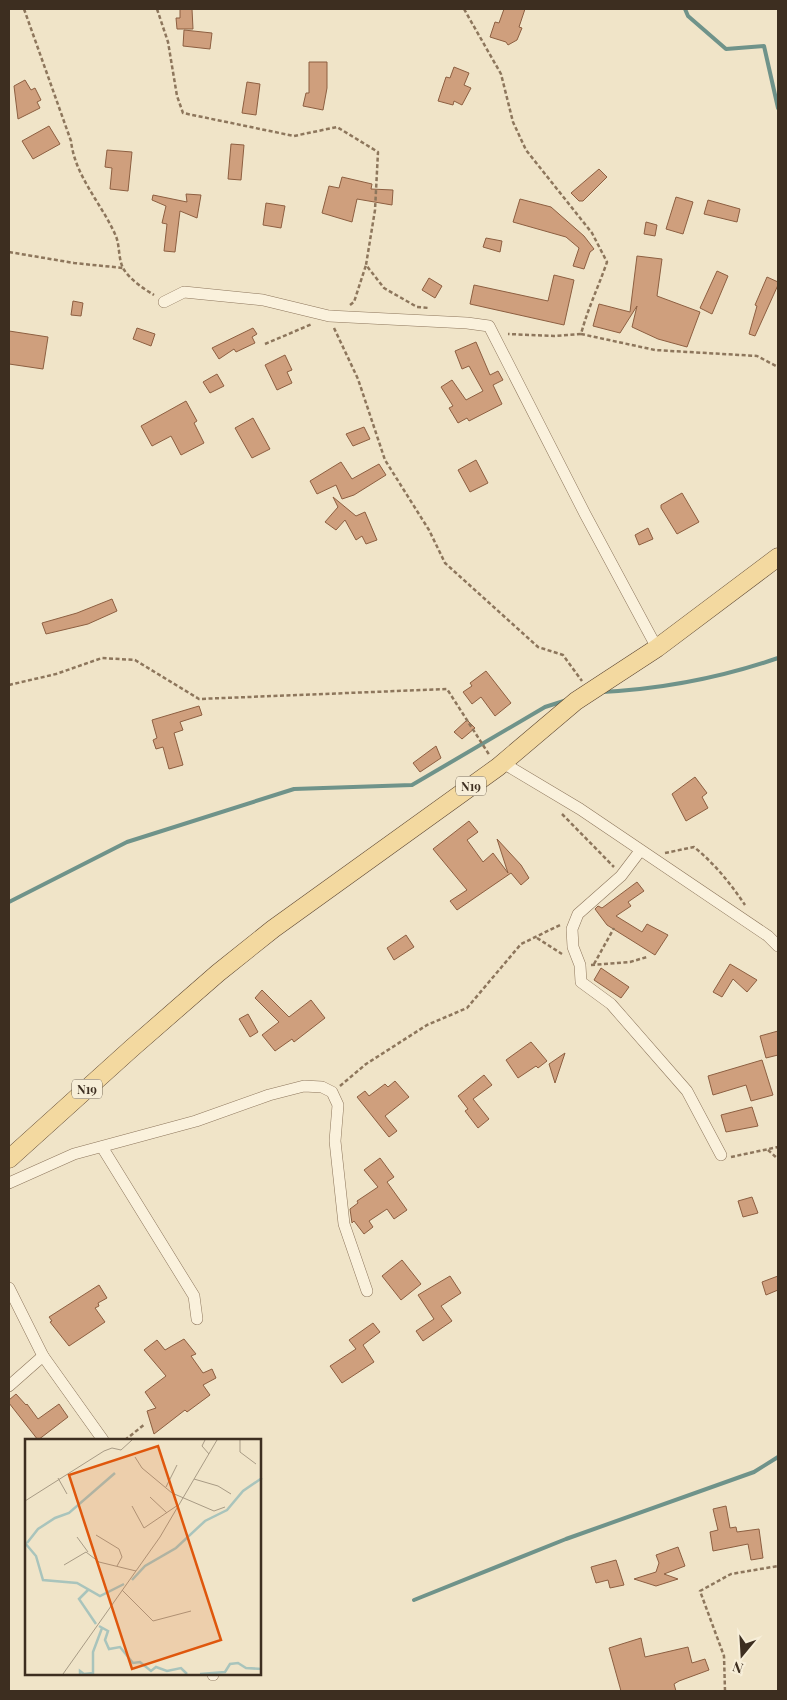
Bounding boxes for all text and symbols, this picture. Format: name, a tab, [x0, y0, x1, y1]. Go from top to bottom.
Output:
road number: N19	[456, 776, 486, 796]
road number: N19	[72, 1080, 102, 1098]
inset map	[25, 1439, 261, 1675]
north arrow	[717, 1630, 767, 1680]
text: N	[730, 1657, 746, 1678]

